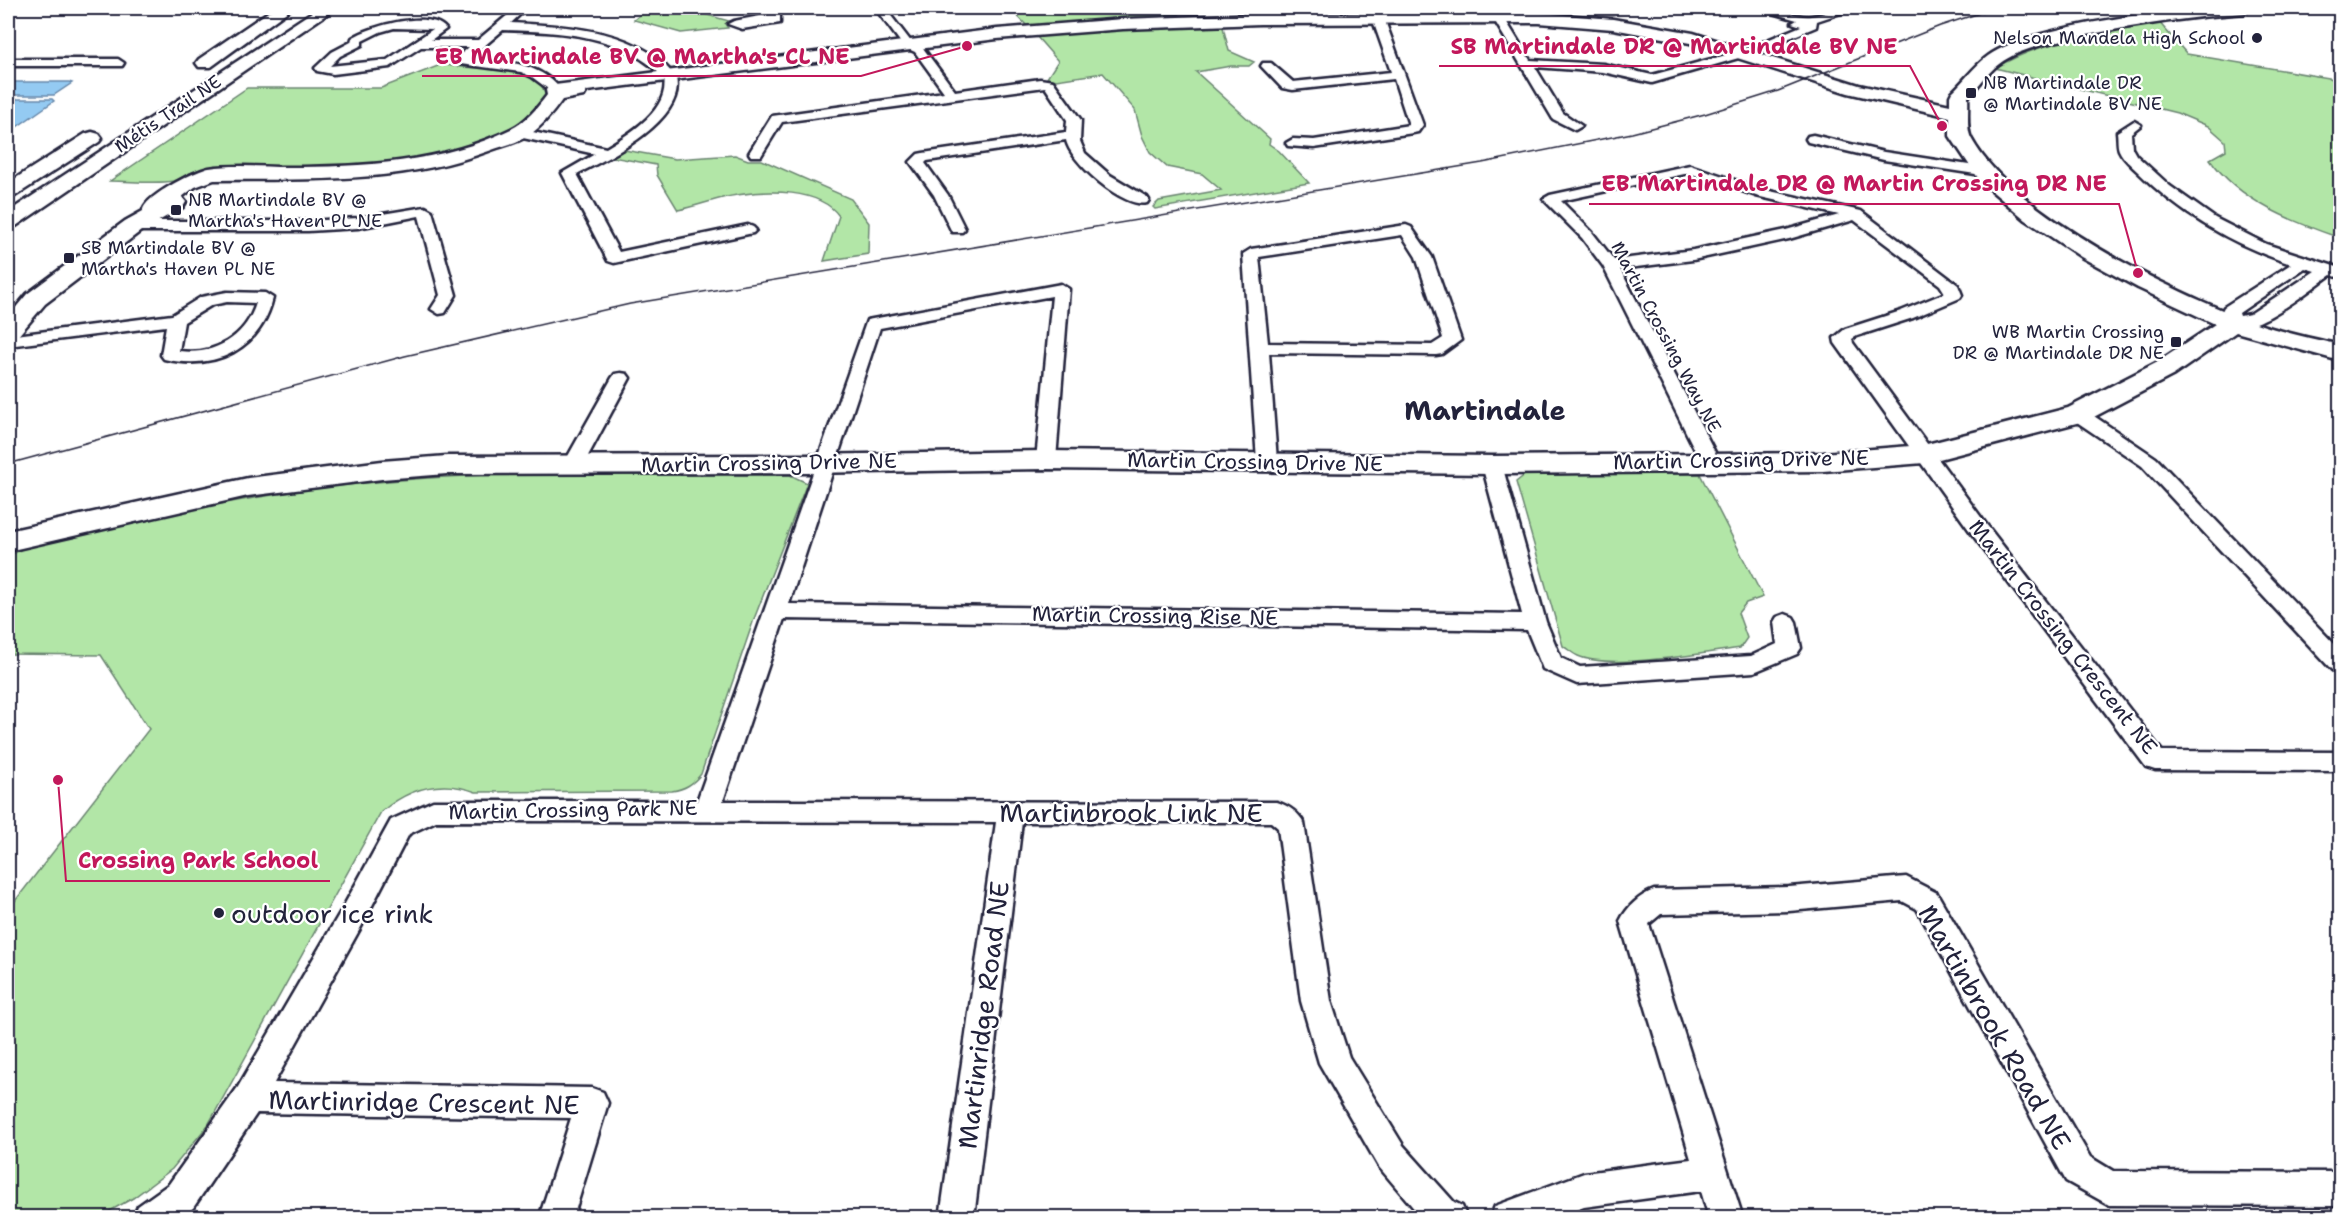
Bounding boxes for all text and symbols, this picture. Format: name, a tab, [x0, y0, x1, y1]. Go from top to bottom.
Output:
callout: SB Martindale DR @ Martindale BV NE	[1439, 26, 1910, 66]
place label: Nelson Mandela High School	[1993, 26, 2246, 50]
marker: Nelson Mandela High School	[2250, 31, 2264, 45]
text: SB Martindale DR @ Martindale BV NE	[1450, 32, 1898, 61]
callout: EB Martindale BV @ Martha's CL NE	[422, 36, 861, 76]
text: EB Martindale BV @ Martha's CL NE	[434, 42, 850, 71]
street label: Métis Trail NE	[110, 69, 226, 159]
place label: NB Martindale DR @ Martindale BV NE	[1983, 71, 2162, 116]
marker: NB Martindale DR @ Martindale BV NE	[1964, 86, 1978, 100]
callout: EB Martindale DR @ Martin Crossing DR NE	[1589, 164, 2119, 204]
text: EB Martindale DR @ Martin Crossing DR NE	[1601, 169, 2107, 198]
place label: NB Martindale BV @ Martha's Haven PL NE	[188, 188, 382, 233]
marker: NB Martindale BV @ Martha's Haven PL NE	[169, 203, 183, 217]
place label: SB Martindale BV @ Martha's Haven PL NE	[81, 236, 275, 281]
street label: Martin Crossing Way NE	[1605, 237, 1727, 437]
marker: SB Martindale BV @ Martha's Haven PL NE	[62, 251, 76, 265]
place label: WB Martin Crossing DR @ Martindale DR NE	[1953, 320, 2164, 365]
marker: WB Martin Crossing DR @ Martindale DR NE	[2169, 335, 2183, 349]
district label: Martindale	[1404, 392, 1566, 429]
street label: Martin Crossing Drive NE	[1613, 444, 1869, 476]
street label: Martin Crossing Drive NE	[1127, 446, 1383, 478]
street label: Martin Crossing Drive NE	[641, 447, 897, 479]
street label: Martin Crossing Crescent NE	[1962, 514, 2164, 760]
street label: Martin Crossing Rise NE	[1032, 600, 1278, 632]
street label: Martin Crossing Park NE	[448, 794, 698, 826]
street label: Martinbrook Link NE	[999, 795, 1263, 830]
callout: Crossing Park School	[66, 841, 330, 881]
text: Crossing Park School	[78, 846, 318, 875]
street label: Martinridge Road NE	[949, 879, 1017, 1151]
place label: outdoor ice rink	[231, 896, 433, 931]
street label: Martinbrook Road NE	[1911, 898, 2079, 1156]
marker: outdoor ice rink	[212, 906, 226, 920]
street label: Martinridge Crescent NE	[268, 1082, 580, 1122]

